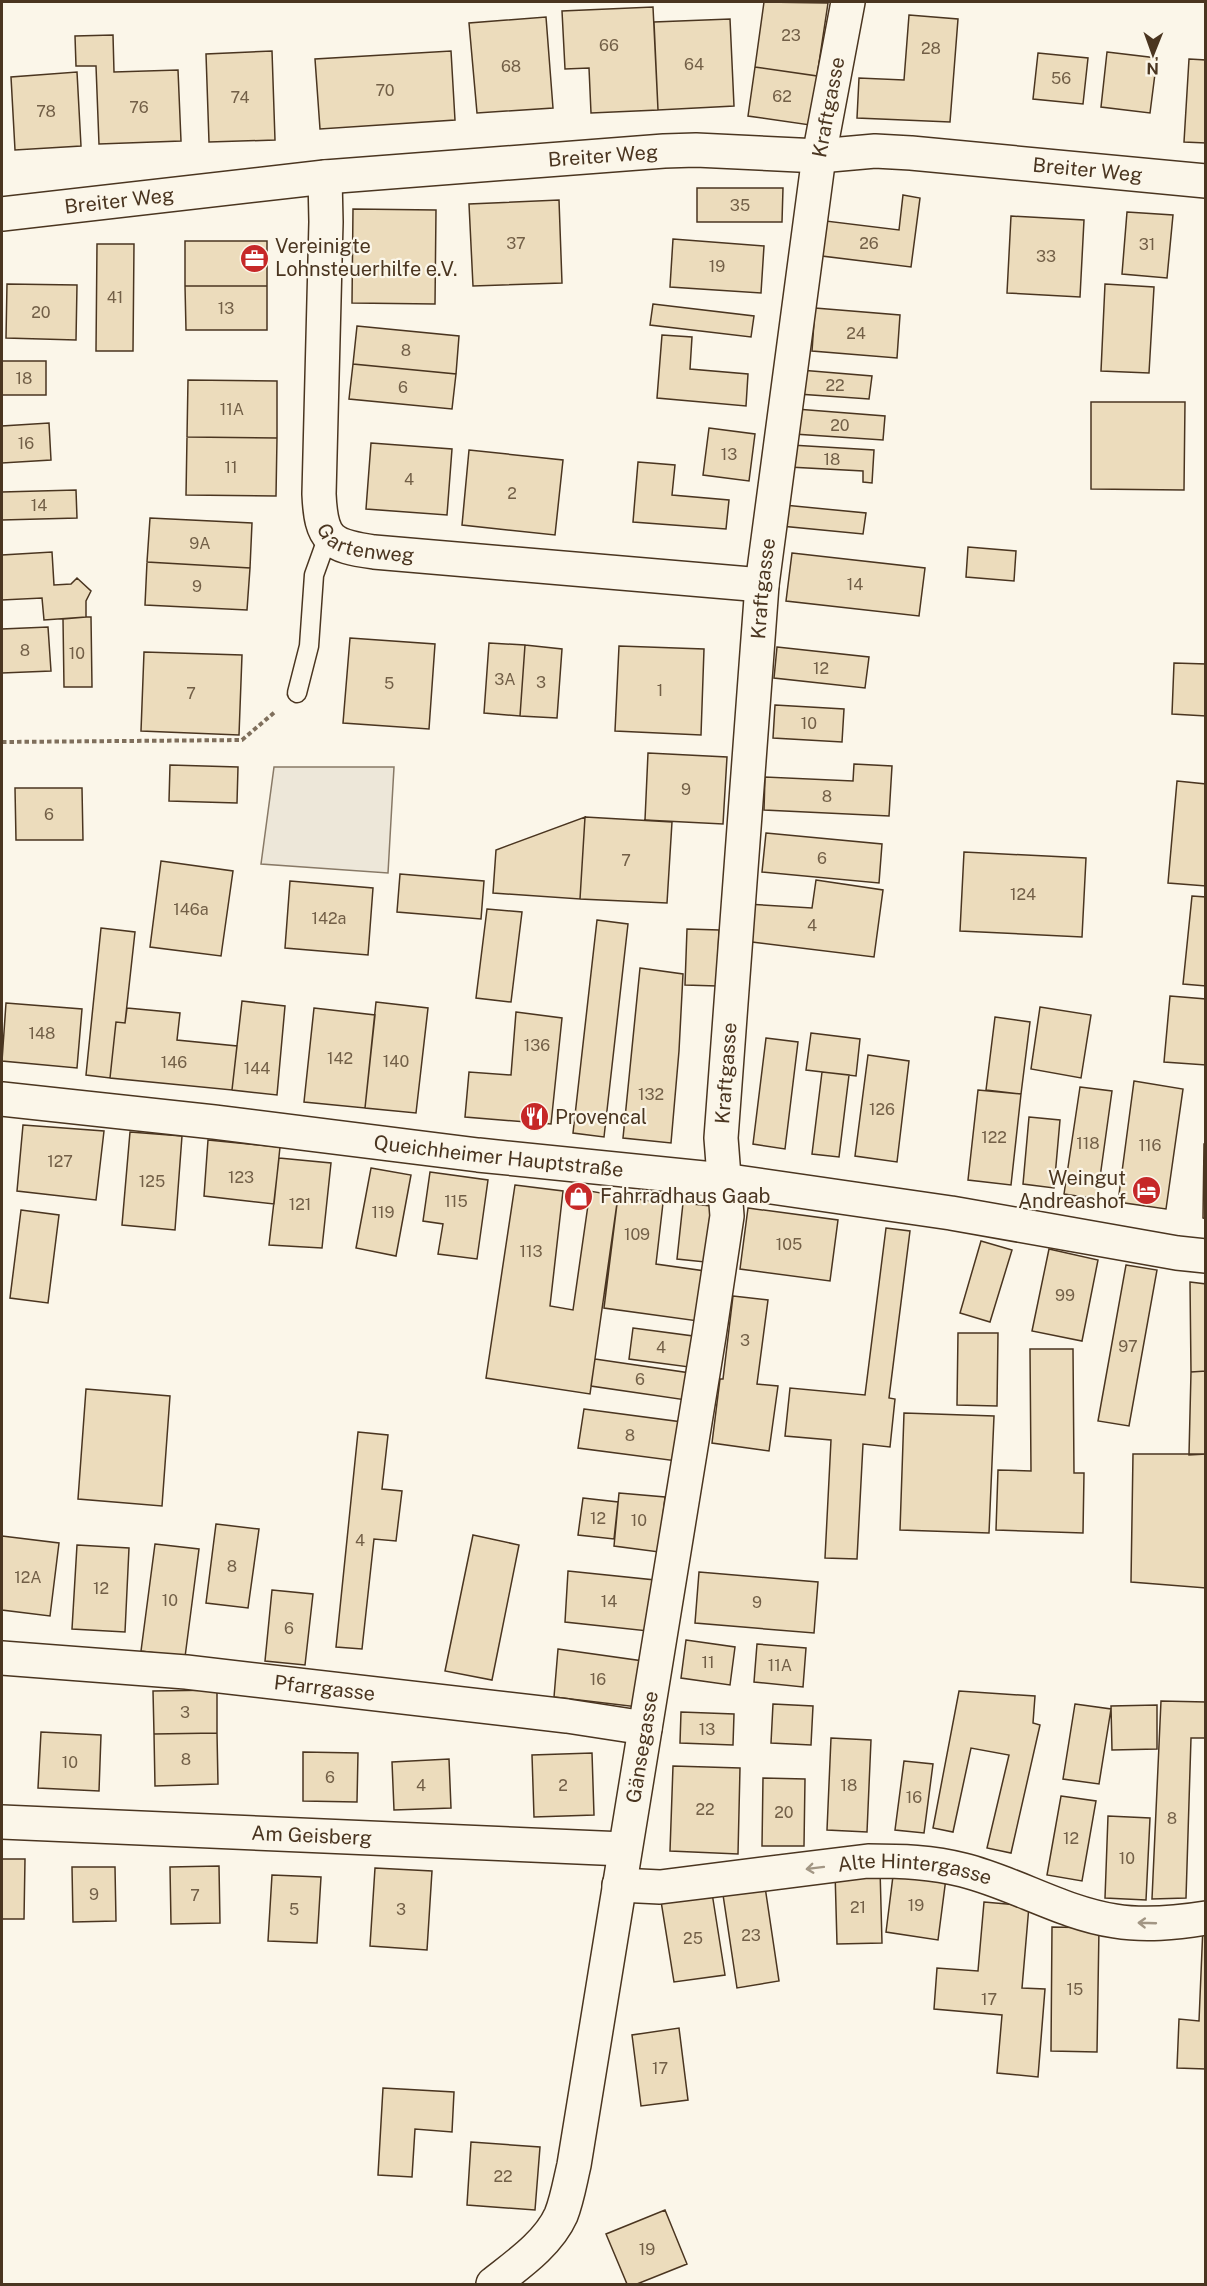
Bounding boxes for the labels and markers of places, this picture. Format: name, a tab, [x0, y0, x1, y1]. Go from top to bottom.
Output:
place label: Vereinigte Lohnsteuerhilfe e.V.	[275, 234, 458, 281]
office icon: Vereinigte Lohnsteuerhilfe e.V.	[238, 242, 270, 274]
restaurant icon: Provencal	[518, 1101, 550, 1133]
place label: Provencal	[555, 1105, 647, 1129]
place label: Weingut Andreashof	[1018, 1166, 1126, 1213]
hotel icon: Weingut Andreashof	[1131, 1174, 1163, 1206]
shop icon: Fahrradhaus Gaab	[563, 1180, 595, 1212]
place label: Fahrradhaus Gaab	[600, 1184, 770, 1208]

